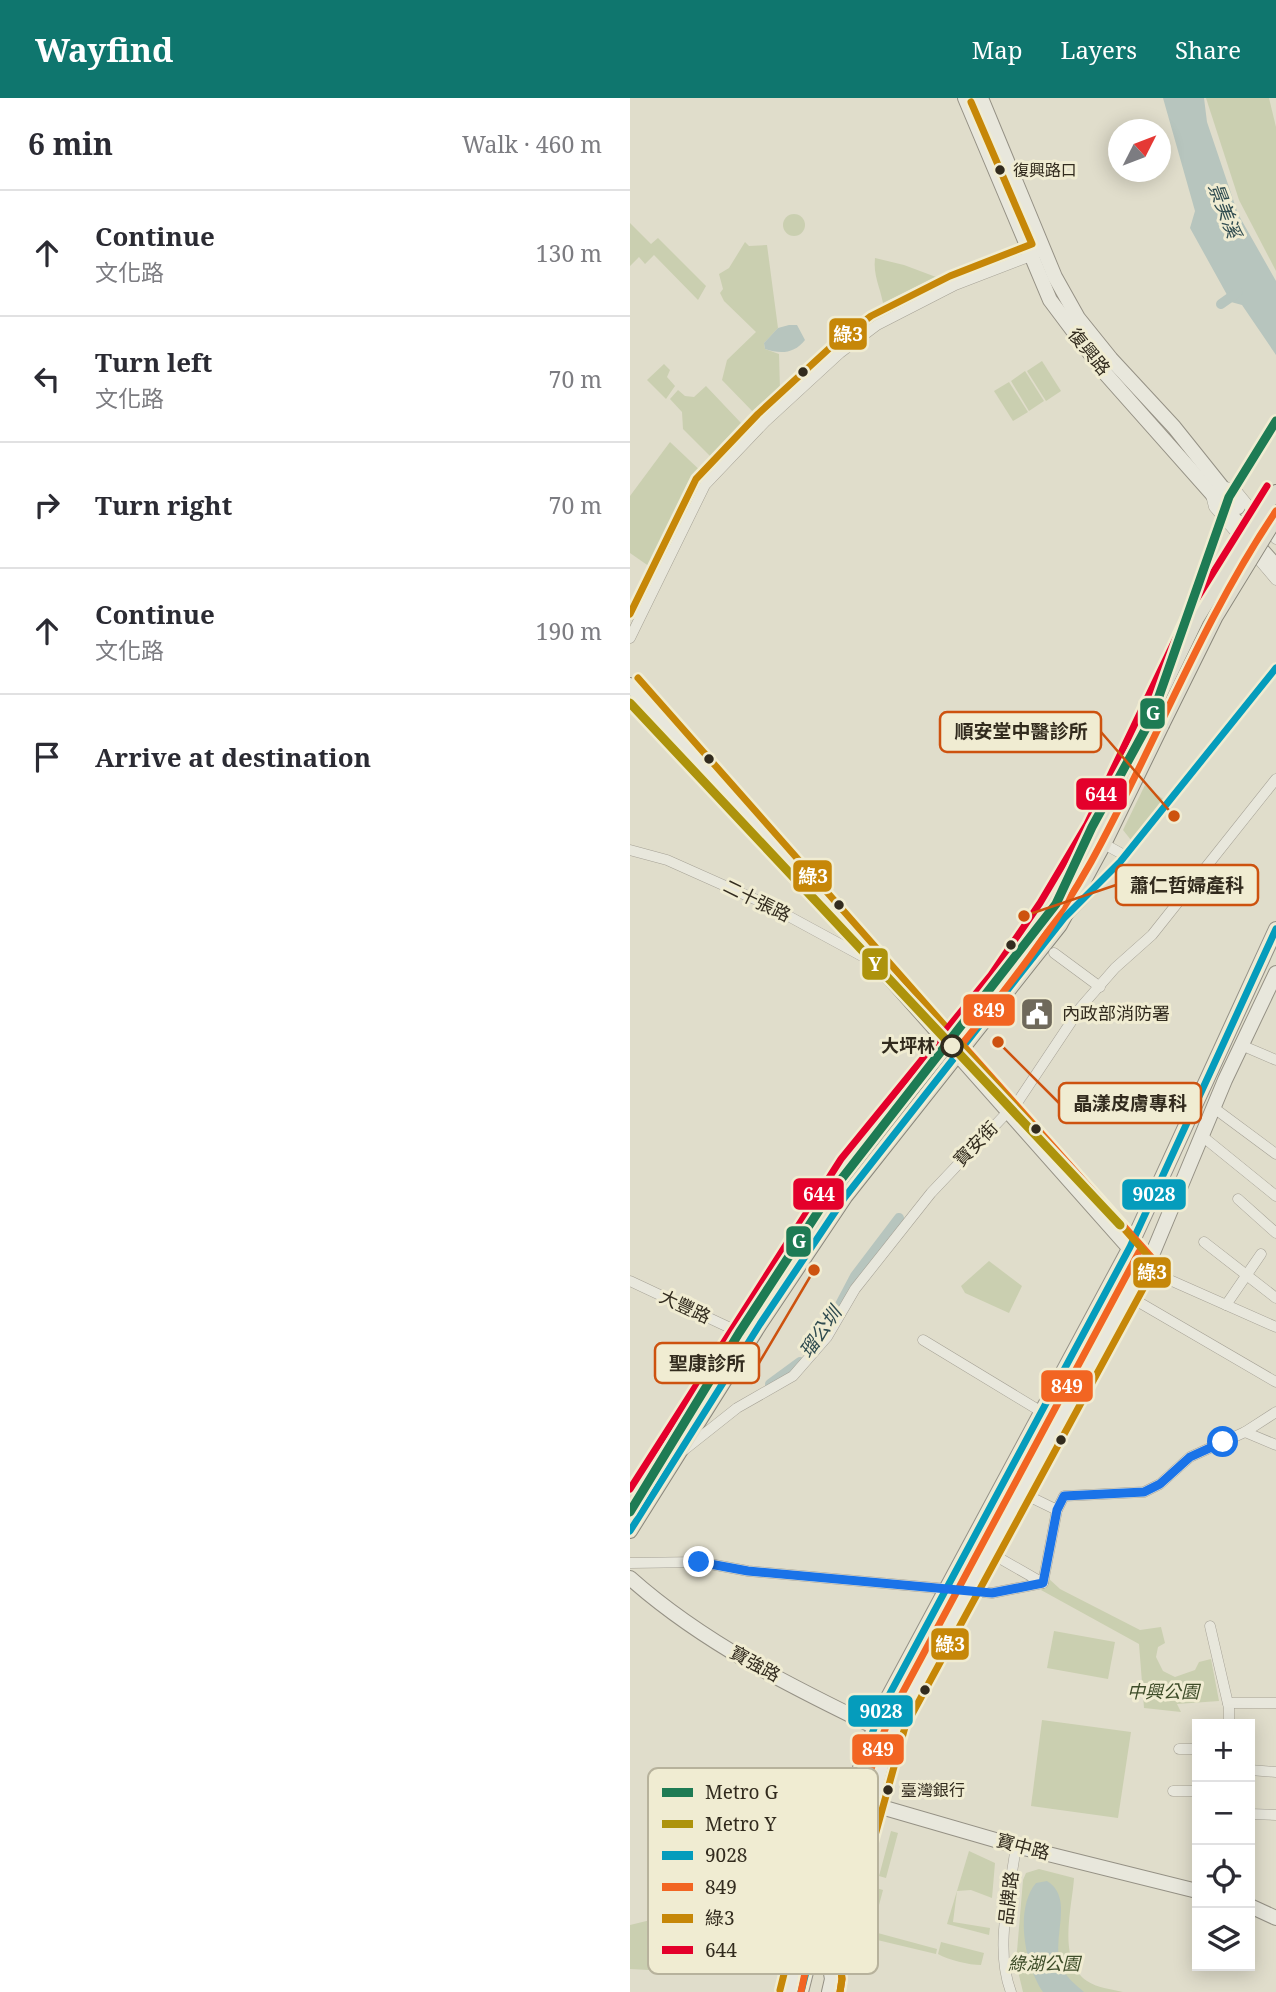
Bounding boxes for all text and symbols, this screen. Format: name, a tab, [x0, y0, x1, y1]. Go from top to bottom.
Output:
text: Wayfind	[35, 27, 174, 72]
text: Map	[972, 33, 1023, 66]
text: Layers	[1061, 33, 1137, 66]
text: Share	[1175, 33, 1241, 66]
north arrow	[1108, 119, 1171, 182]
text: 6 min	[28, 123, 113, 164]
text: Walk · 460 m	[462, 128, 602, 160]
place label: 復興路口	[1013, 159, 1077, 181]
marker: 復興路口	[993, 163, 1007, 177]
water label: 景美溪	[1203, 179, 1248, 244]
text: Continue	[95, 218, 215, 254]
icon: ahead	[28, 234, 66, 272]
text: 130 m	[536, 237, 602, 269]
text: 文化路	[95, 256, 164, 288]
line badge: 綠3	[828, 317, 868, 351]
text: 綠3	[833, 321, 863, 347]
street label: 復興路	[1063, 323, 1116, 380]
text: Turn left	[95, 344, 212, 380]
icon: left	[28, 360, 66, 398]
text: 70 m	[549, 363, 602, 395]
unlabelled marker	[796, 365, 810, 379]
text: 文化路	[95, 382, 164, 414]
icon: right	[28, 486, 66, 524]
text: Turn right	[95, 487, 232, 523]
text: 70 m	[549, 489, 602, 521]
text: Continue	[95, 596, 215, 632]
icon: ahead	[28, 612, 66, 650]
text: 190 m	[536, 615, 602, 647]
text: 文化路	[95, 634, 164, 666]
line badge: G	[1139, 697, 1166, 730]
text: G	[1146, 700, 1160, 726]
callout: 順安堂中醫診所	[940, 712, 1101, 752]
text: 順安堂中醫診所	[954, 718, 1088, 744]
icon: arrive	[28, 738, 66, 776]
text: Arrive at destination	[95, 739, 371, 775]
unlabelled marker	[702, 752, 716, 766]
line badge: 644	[1075, 777, 1128, 811]
text: 644	[1085, 781, 1117, 807]
line badge: 綠3	[792, 859, 833, 893]
text: 綠3	[798, 863, 828, 889]
callout: 蕭仁哲婦產科	[1116, 865, 1258, 905]
text: 蕭仁哲婦產科	[1130, 872, 1244, 898]
street label: 二十張路	[720, 874, 795, 927]
unlabelled marker	[832, 898, 846, 912]
unlabelled marker	[1004, 938, 1018, 952]
line badge: Y	[861, 947, 889, 981]
text: Y	[868, 951, 882, 977]
line badge: 849	[962, 993, 1016, 1027]
public building icon: 內政部消防署	[1018, 995, 1056, 1033]
text: 849	[973, 997, 1005, 1023]
place label: 內政部消防署	[1062, 1001, 1170, 1025]
place label: 大坪林	[881, 1033, 935, 1057]
marker: 大坪林	[941, 1035, 963, 1057]
callout: 晶漾皮膚專科	[1059, 1083, 1201, 1123]
text: 晶漾皮膚專科	[1073, 1090, 1187, 1116]
street label: 寶安街	[948, 1116, 1003, 1171]
unlabelled marker	[1029, 1122, 1043, 1136]
line badge: 644	[792, 1177, 845, 1211]
line badge: 9028	[1121, 1178, 1187, 1211]
text: 644	[803, 1181, 835, 1207]
text: 9028	[1133, 1181, 1176, 1207]
line badge: G	[785, 1225, 812, 1258]
text: G	[792, 1228, 806, 1254]
line badge: 綠3	[1132, 1256, 1172, 1289]
text: 綠3	[1137, 1259, 1167, 1285]
street label: 大豐路	[656, 1284, 715, 1328]
water label: 瑠公圳	[793, 1299, 849, 1363]
callout: 聖康診所	[655, 1343, 759, 1383]
text: 聖康診所	[669, 1350, 745, 1376]
line badge: 849	[1040, 1369, 1094, 1403]
text: 849	[1051, 1373, 1083, 1399]
route start	[1207, 1426, 1238, 1457]
unlabelled marker	[1054, 1433, 1068, 1447]
route end	[683, 1546, 714, 1577]
line badge: 綠3	[930, 1627, 970, 1661]
text: 綠3	[935, 1631, 965, 1657]
street label: 寶強路	[726, 1640, 785, 1687]
park label: 中興公園	[1127, 1679, 1202, 1703]
unlabelled marker	[918, 1683, 932, 1697]
line badge: 9028	[847, 1694, 914, 1728]
text: 9028	[860, 1698, 903, 1724]
map controls	[1192, 1719, 1255, 1971]
button: +	[1192, 1719, 1255, 1782]
line badge: 849	[851, 1733, 905, 1766]
text: 849	[862, 1736, 894, 1762]
legend	[648, 1768, 878, 1974]
text: Metro G	[705, 1779, 779, 1805]
place label: 臺灣銀行	[901, 1779, 965, 1801]
button: −	[1192, 1782, 1255, 1845]
marker: 臺灣銀行	[881, 1783, 895, 1797]
text: Metro Y	[705, 1811, 777, 1837]
street label: 寶中路	[994, 1827, 1052, 1865]
text: 9028	[705, 1842, 747, 1868]
button: locate	[1192, 1845, 1255, 1908]
street label: 品牌路	[993, 1870, 1023, 1926]
text: 849	[705, 1874, 737, 1900]
text: 綠3	[705, 1905, 735, 1931]
button: layers	[1192, 1908, 1255, 1971]
text: 644	[705, 1937, 737, 1963]
park label: 綠湖公園	[1008, 1951, 1083, 1975]

